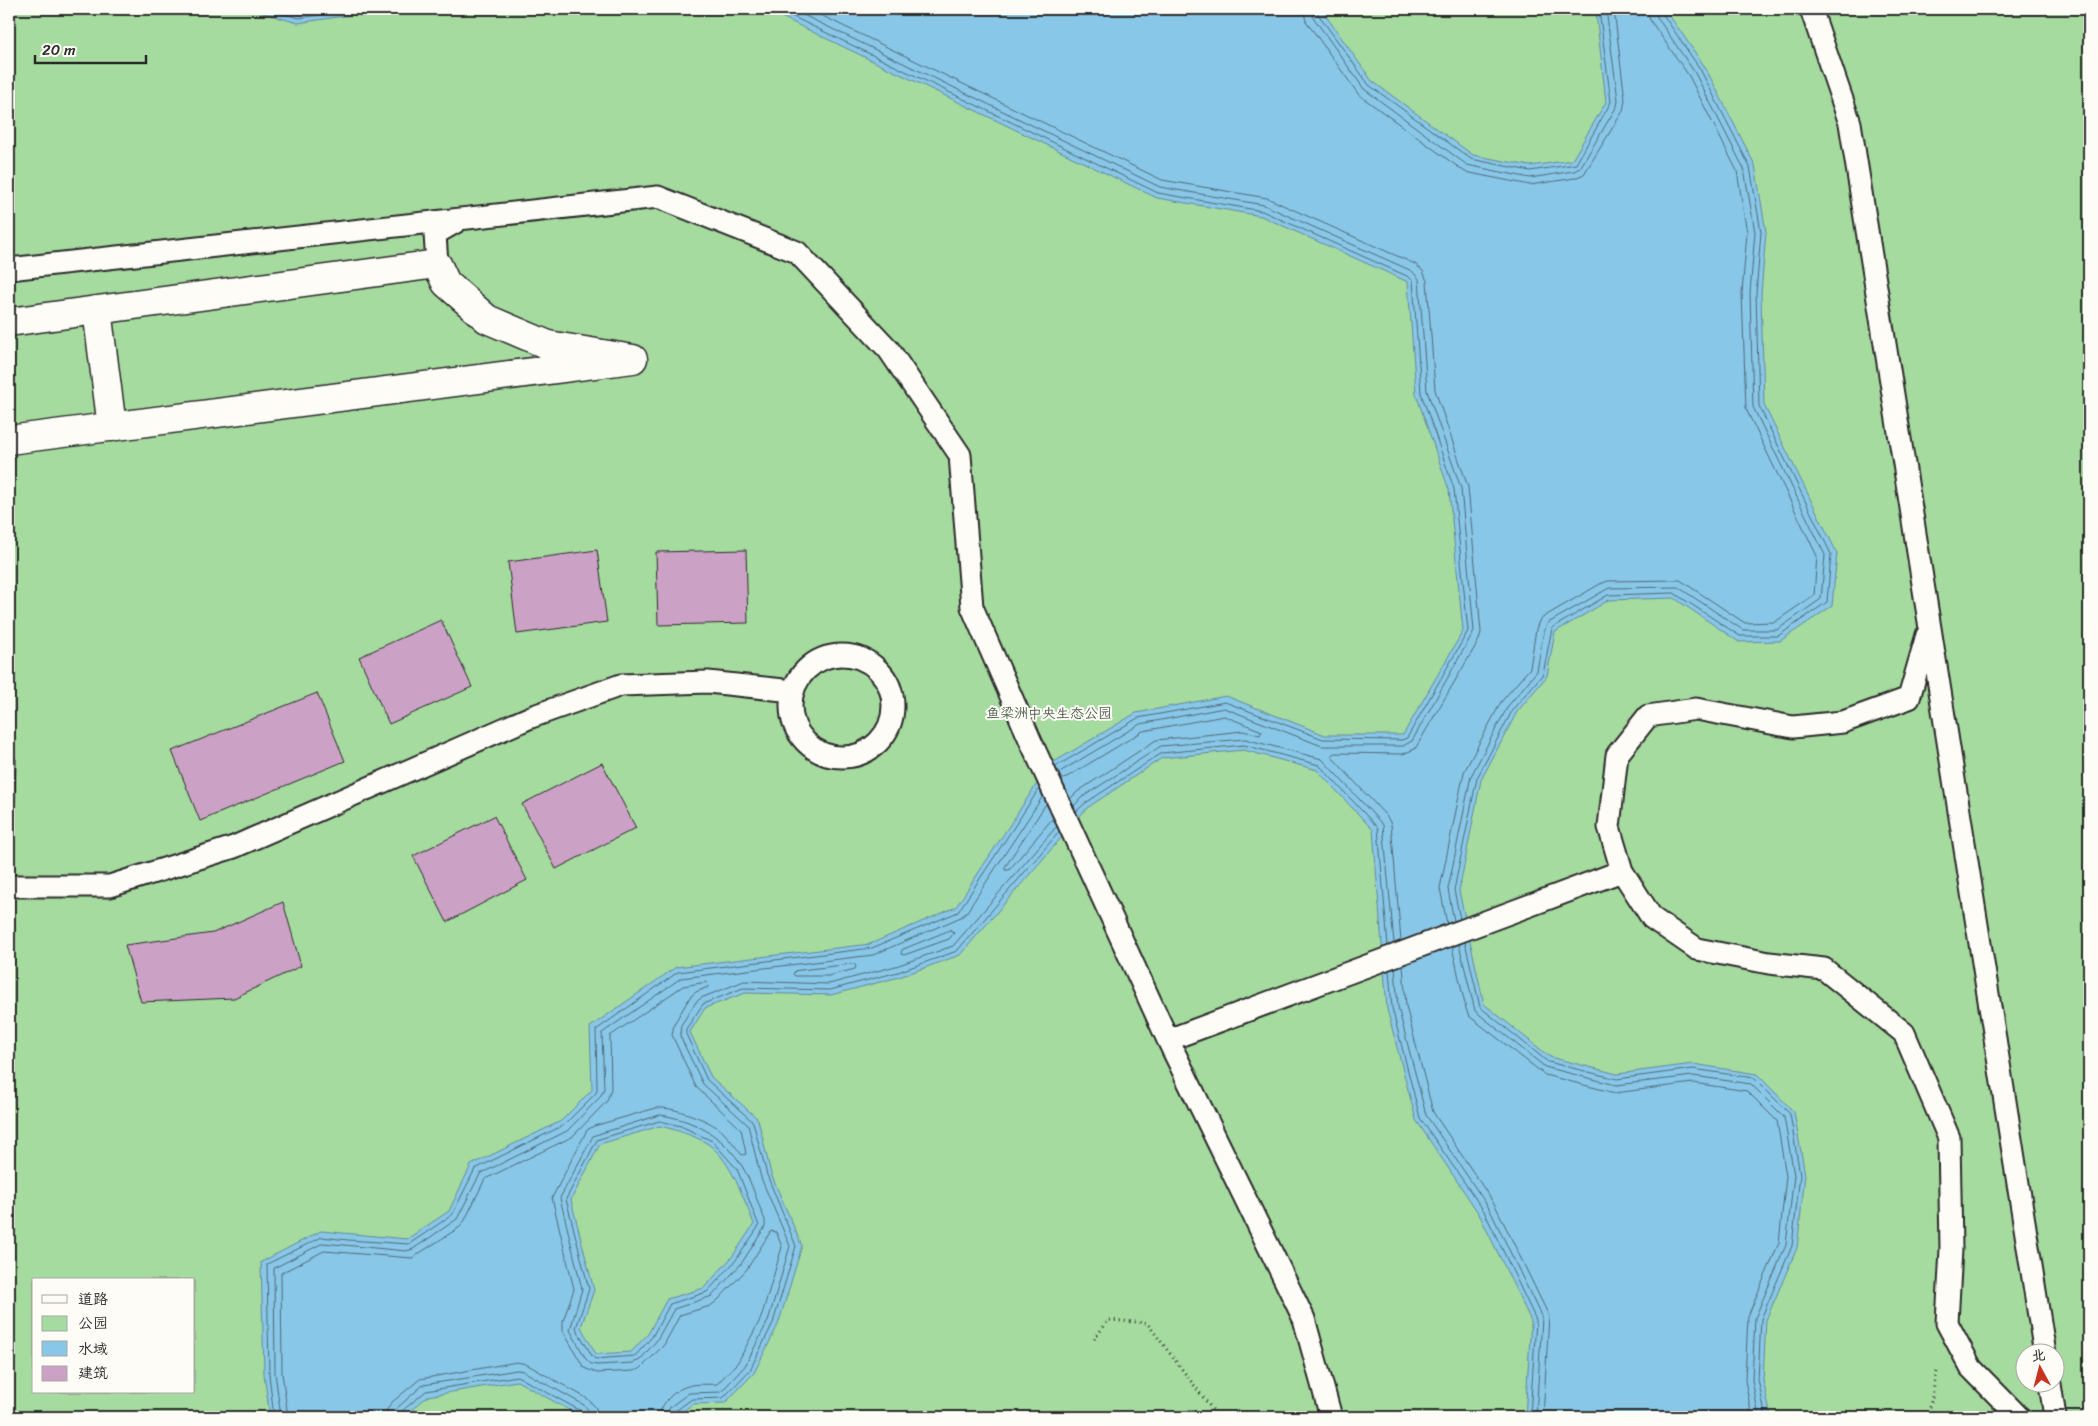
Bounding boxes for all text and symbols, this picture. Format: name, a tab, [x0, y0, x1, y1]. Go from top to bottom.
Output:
scale bar	[35, 32, 146, 64]
text: 20 m	[42, 37, 76, 63]
park label: 鱼梁洲中央生态公园	[986, 701, 1112, 726]
legend	[32, 1278, 195, 1394]
text: 道路	[78, 1286, 108, 1312]
text: 公园	[78, 1310, 108, 1336]
text: 水域	[78, 1336, 108, 1362]
text: 北	[2030, 1342, 2047, 1369]
north arrow	[2016, 1344, 2066, 1394]
text: 建筑	[78, 1360, 108, 1386]

